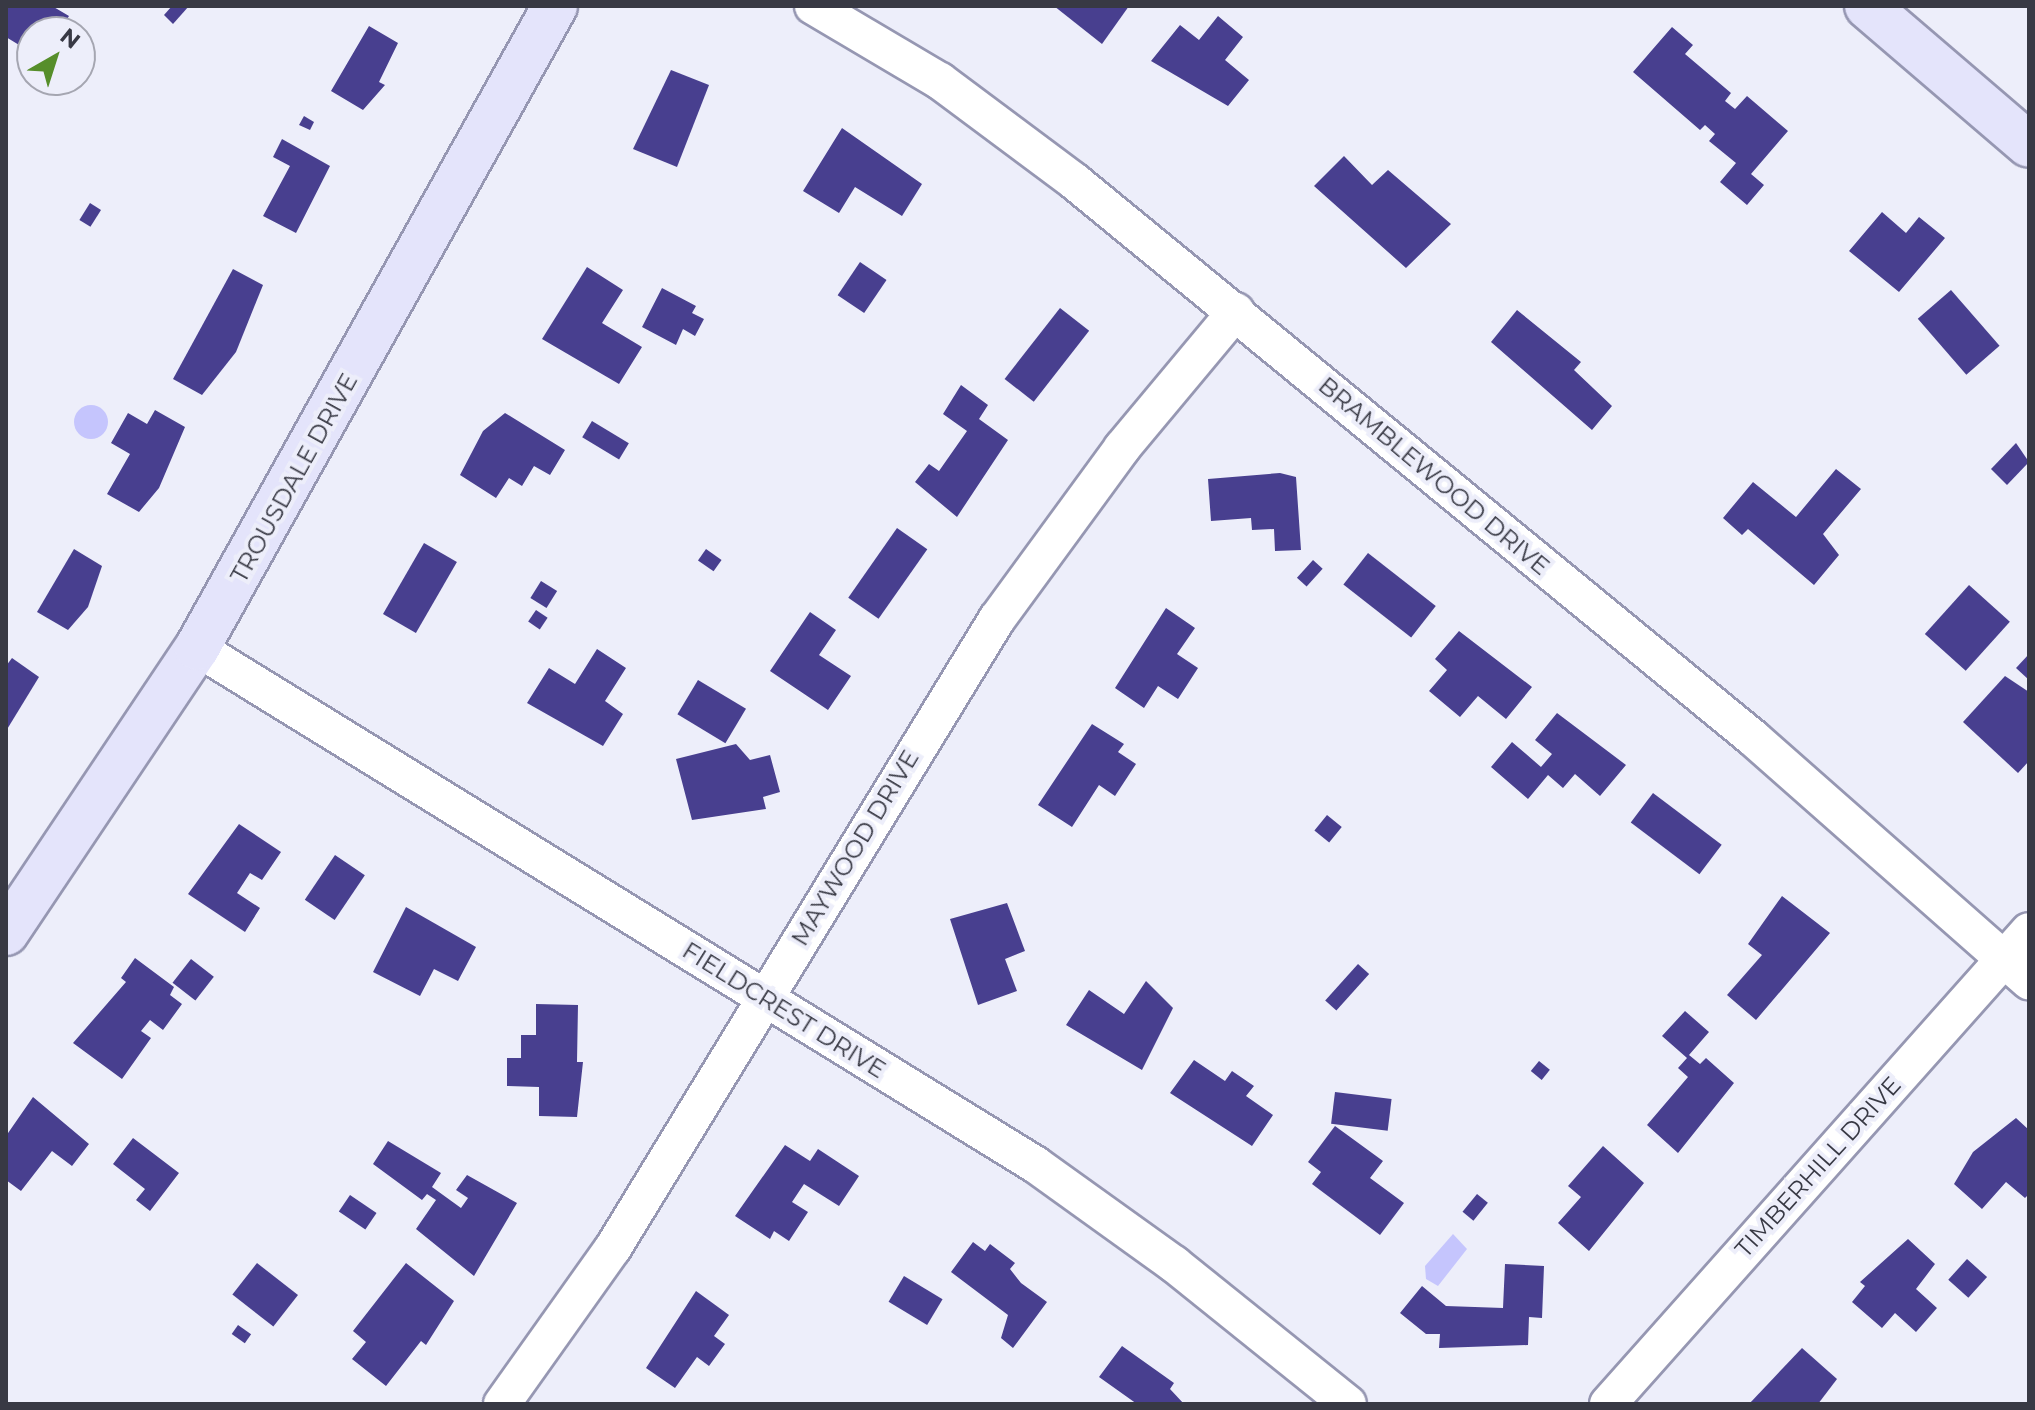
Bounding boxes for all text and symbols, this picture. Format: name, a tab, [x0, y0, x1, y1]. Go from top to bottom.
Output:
north arrow	[16, 16, 96, 96]
text: N	[55, 22, 86, 55]
street label: TROUSDALE DRIVE	[224, 368, 364, 588]
street label: BRAMBLEWOOD DRIVE	[1313, 371, 1555, 581]
street label: MAYWOOD DRIVE	[785, 745, 925, 951]
street label: FIELDCREST DRIVE	[677, 936, 891, 1084]
street label: TIMBERHILL DRIVE	[1729, 1071, 1907, 1263]

